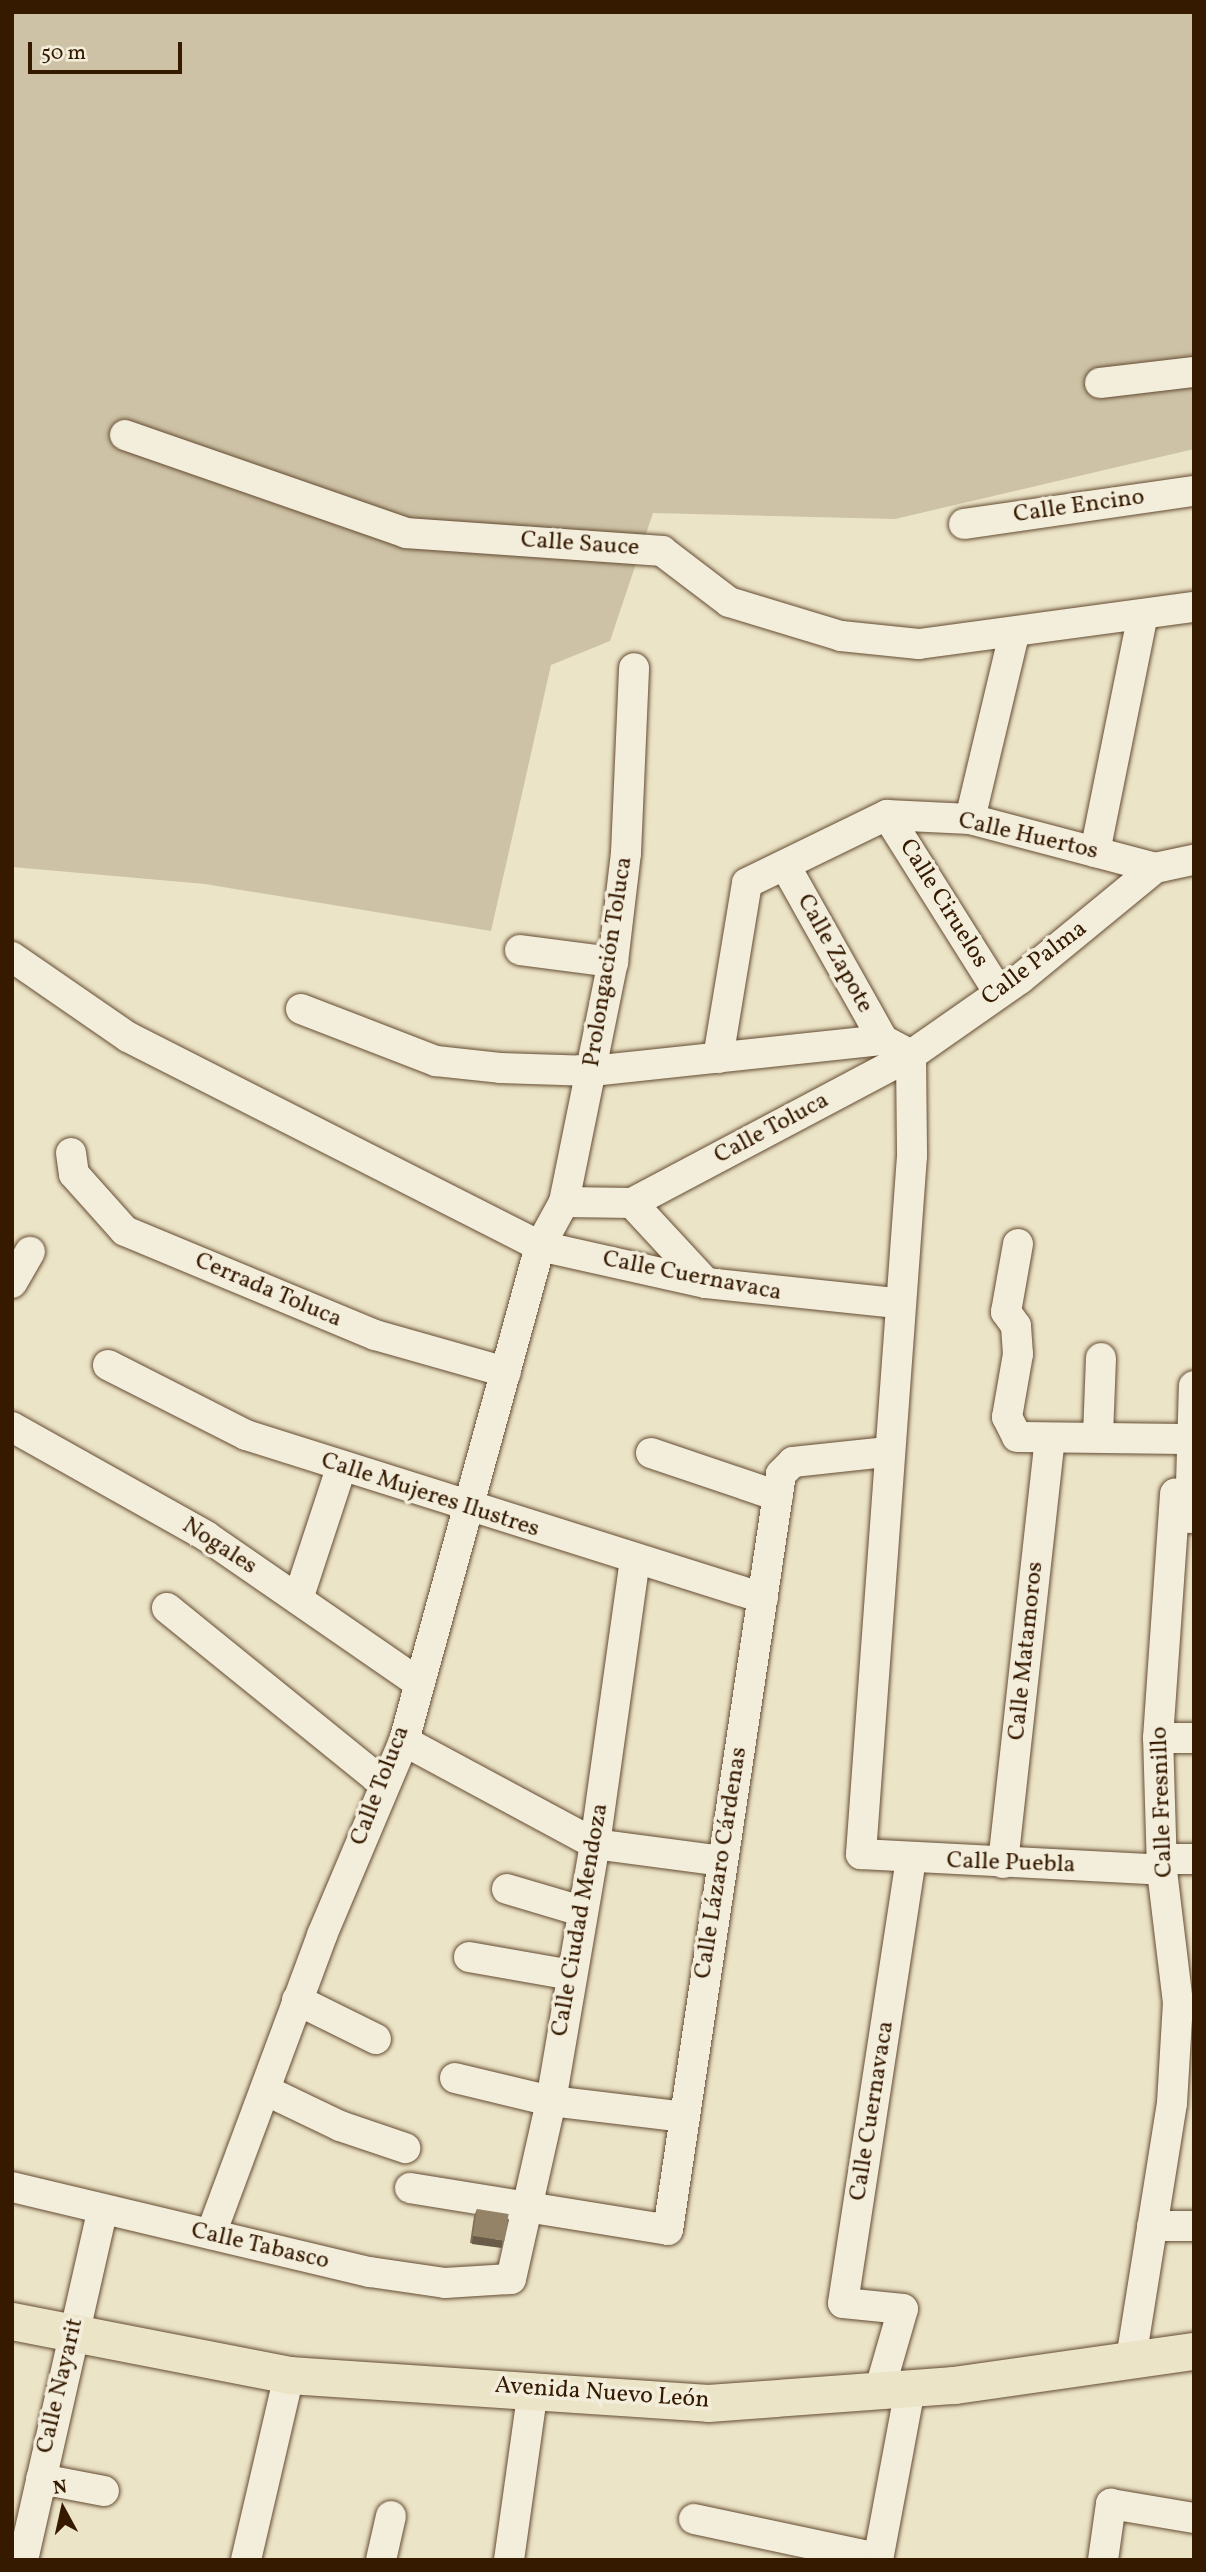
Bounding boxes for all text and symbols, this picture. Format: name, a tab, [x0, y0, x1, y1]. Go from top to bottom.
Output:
scale bar	[32, 28, 186, 72]
text: 50 m	[41, 39, 86, 68]
street label: Calle Encino	[1012, 484, 1146, 530]
street label: Calle Sauce	[520, 526, 640, 564]
street label: Calle Huertos	[955, 807, 1101, 867]
street label: Calle Ciruelos	[892, 834, 994, 974]
street label: Prolongación Toluca	[578, 854, 640, 1070]
street label: Calle Zapote	[790, 890, 878, 1018]
street label: Calle Palma	[977, 915, 1093, 1013]
street label: Calle Toluca	[709, 1087, 835, 1171]
street label: Calle Cuernavaca	[600, 1246, 784, 1308]
street label: Cerrada Toluca	[190, 1247, 346, 1335]
street label: Calle Mujeres Ilustres	[317, 1447, 543, 1545]
street label: Nogales	[176, 1512, 262, 1582]
street label: Calle Matamoros	[1003, 1560, 1051, 1742]
street label: Calle Toluca	[345, 1722, 417, 1850]
street label: Calle Fresnillo	[1146, 1726, 1180, 1878]
street label: Calle Lázaro Cárdenas	[689, 1745, 755, 1981]
street label: Calle Ciudad Mendoza	[546, 1801, 616, 2039]
street label: Calle Puebla	[946, 1847, 1076, 1881]
street label: Calle Cuernavaca	[845, 2019, 901, 2203]
street label: Calle Tabasco	[188, 2217, 332, 2277]
street label: Calle Nayarit	[31, 2316, 91, 2456]
street label: Avenida Nuevo León	[494, 2372, 710, 2416]
north arrow	[28, 2474, 98, 2544]
text: N	[51, 2474, 69, 2502]

